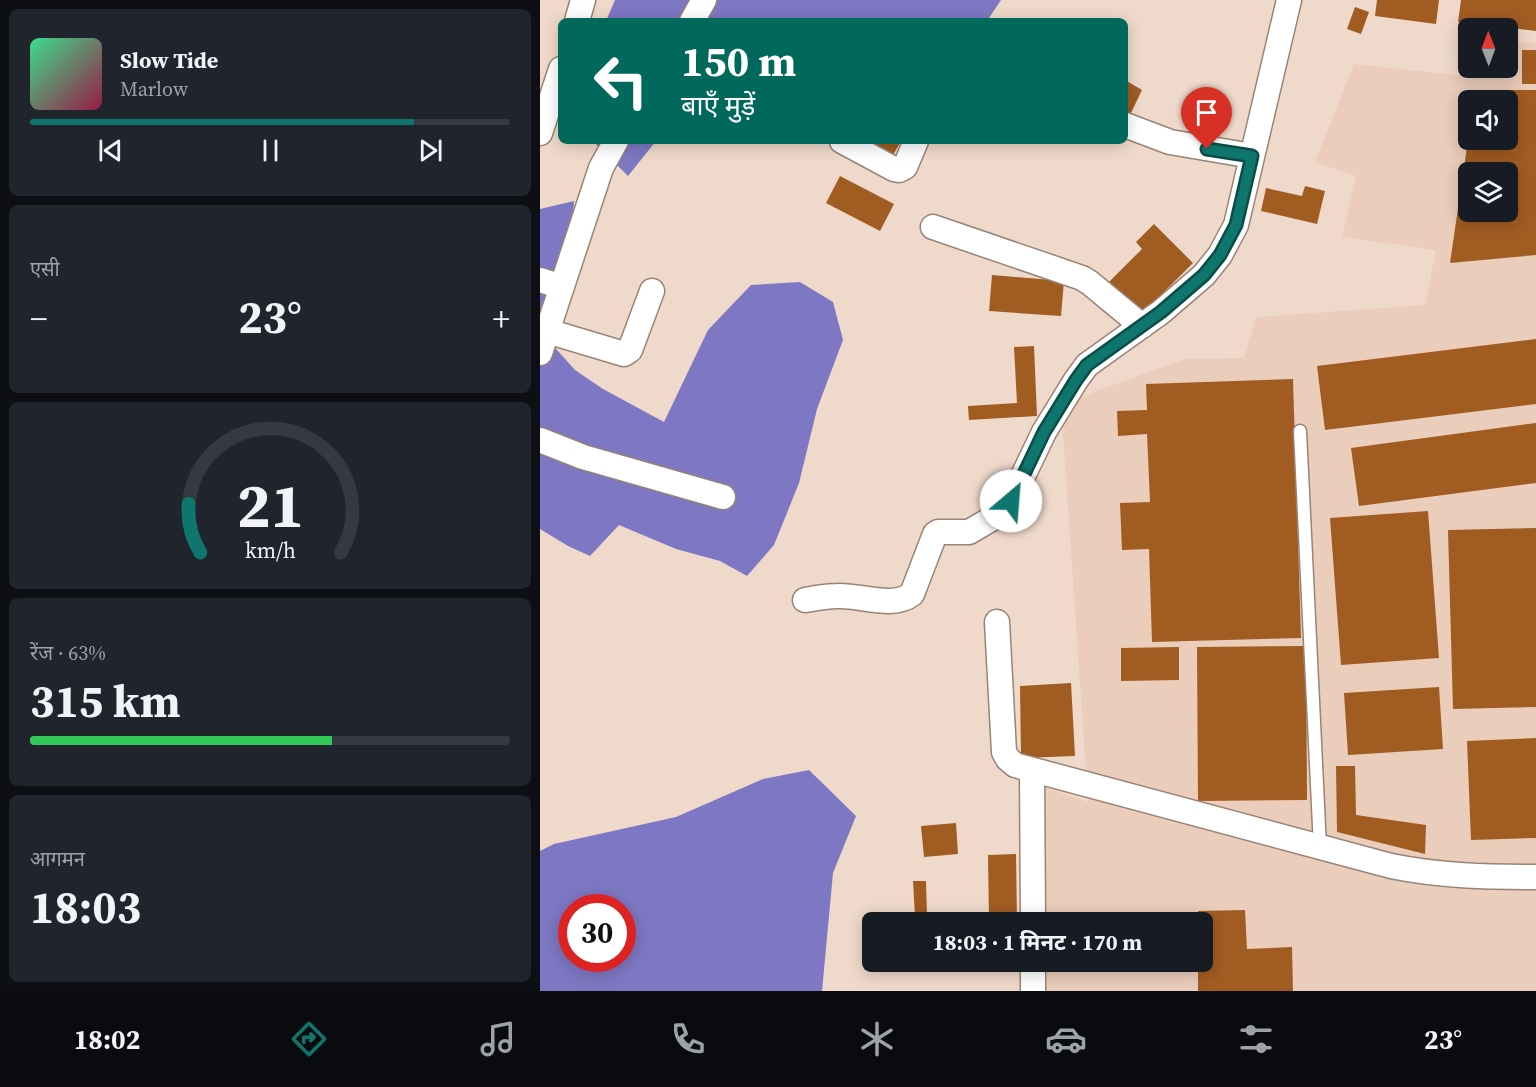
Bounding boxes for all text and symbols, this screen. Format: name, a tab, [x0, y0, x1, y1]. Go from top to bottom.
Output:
north arrow	[1458, 18, 1518, 78]
map controls	[1458, 18, 1518, 222]
text: 150 m	[681, 32, 796, 90]
icon: left	[582, 42, 660, 120]
text: Slow Tide	[120, 45, 218, 75]
text: Marlow	[120, 75, 188, 103]
text: बाएँ मुड़ें	[681, 87, 755, 124]
pin	[1181, 87, 1232, 149]
button: sound	[1458, 90, 1518, 150]
icon: arrive	[1190, 96, 1223, 129]
icon: previous	[94, 134, 127, 167]
icon: pause	[254, 134, 287, 167]
icon: next	[414, 134, 447, 167]
button: layers	[1458, 162, 1518, 222]
text: एसी	[30, 255, 60, 283]
text: 23°	[238, 286, 302, 348]
text: −	[30, 296, 48, 341]
text: +	[492, 296, 510, 341]
text: 21	[236, 462, 304, 548]
position arrow	[979, 469, 1043, 533]
text: km/h	[244, 536, 296, 565]
text: रेंज · 63%	[30, 639, 106, 667]
text: 315 km	[30, 670, 181, 732]
text: आगमन	[30, 845, 85, 873]
text: 18:03	[30, 876, 141, 938]
speed limit sign: 30	[558, 894, 636, 972]
text: 18:03 · 1 मिनट · 170 m	[933, 927, 1142, 957]
icon: directions	[288, 1018, 330, 1060]
icon: music	[477, 1018, 519, 1060]
icon: phone	[667, 1018, 709, 1060]
icon: climate	[856, 1018, 898, 1060]
icon: car	[1045, 1018, 1087, 1060]
icon: filters	[1235, 1018, 1277, 1060]
text: 18:02	[74, 1021, 140, 1058]
text: 23°	[1424, 1021, 1462, 1058]

